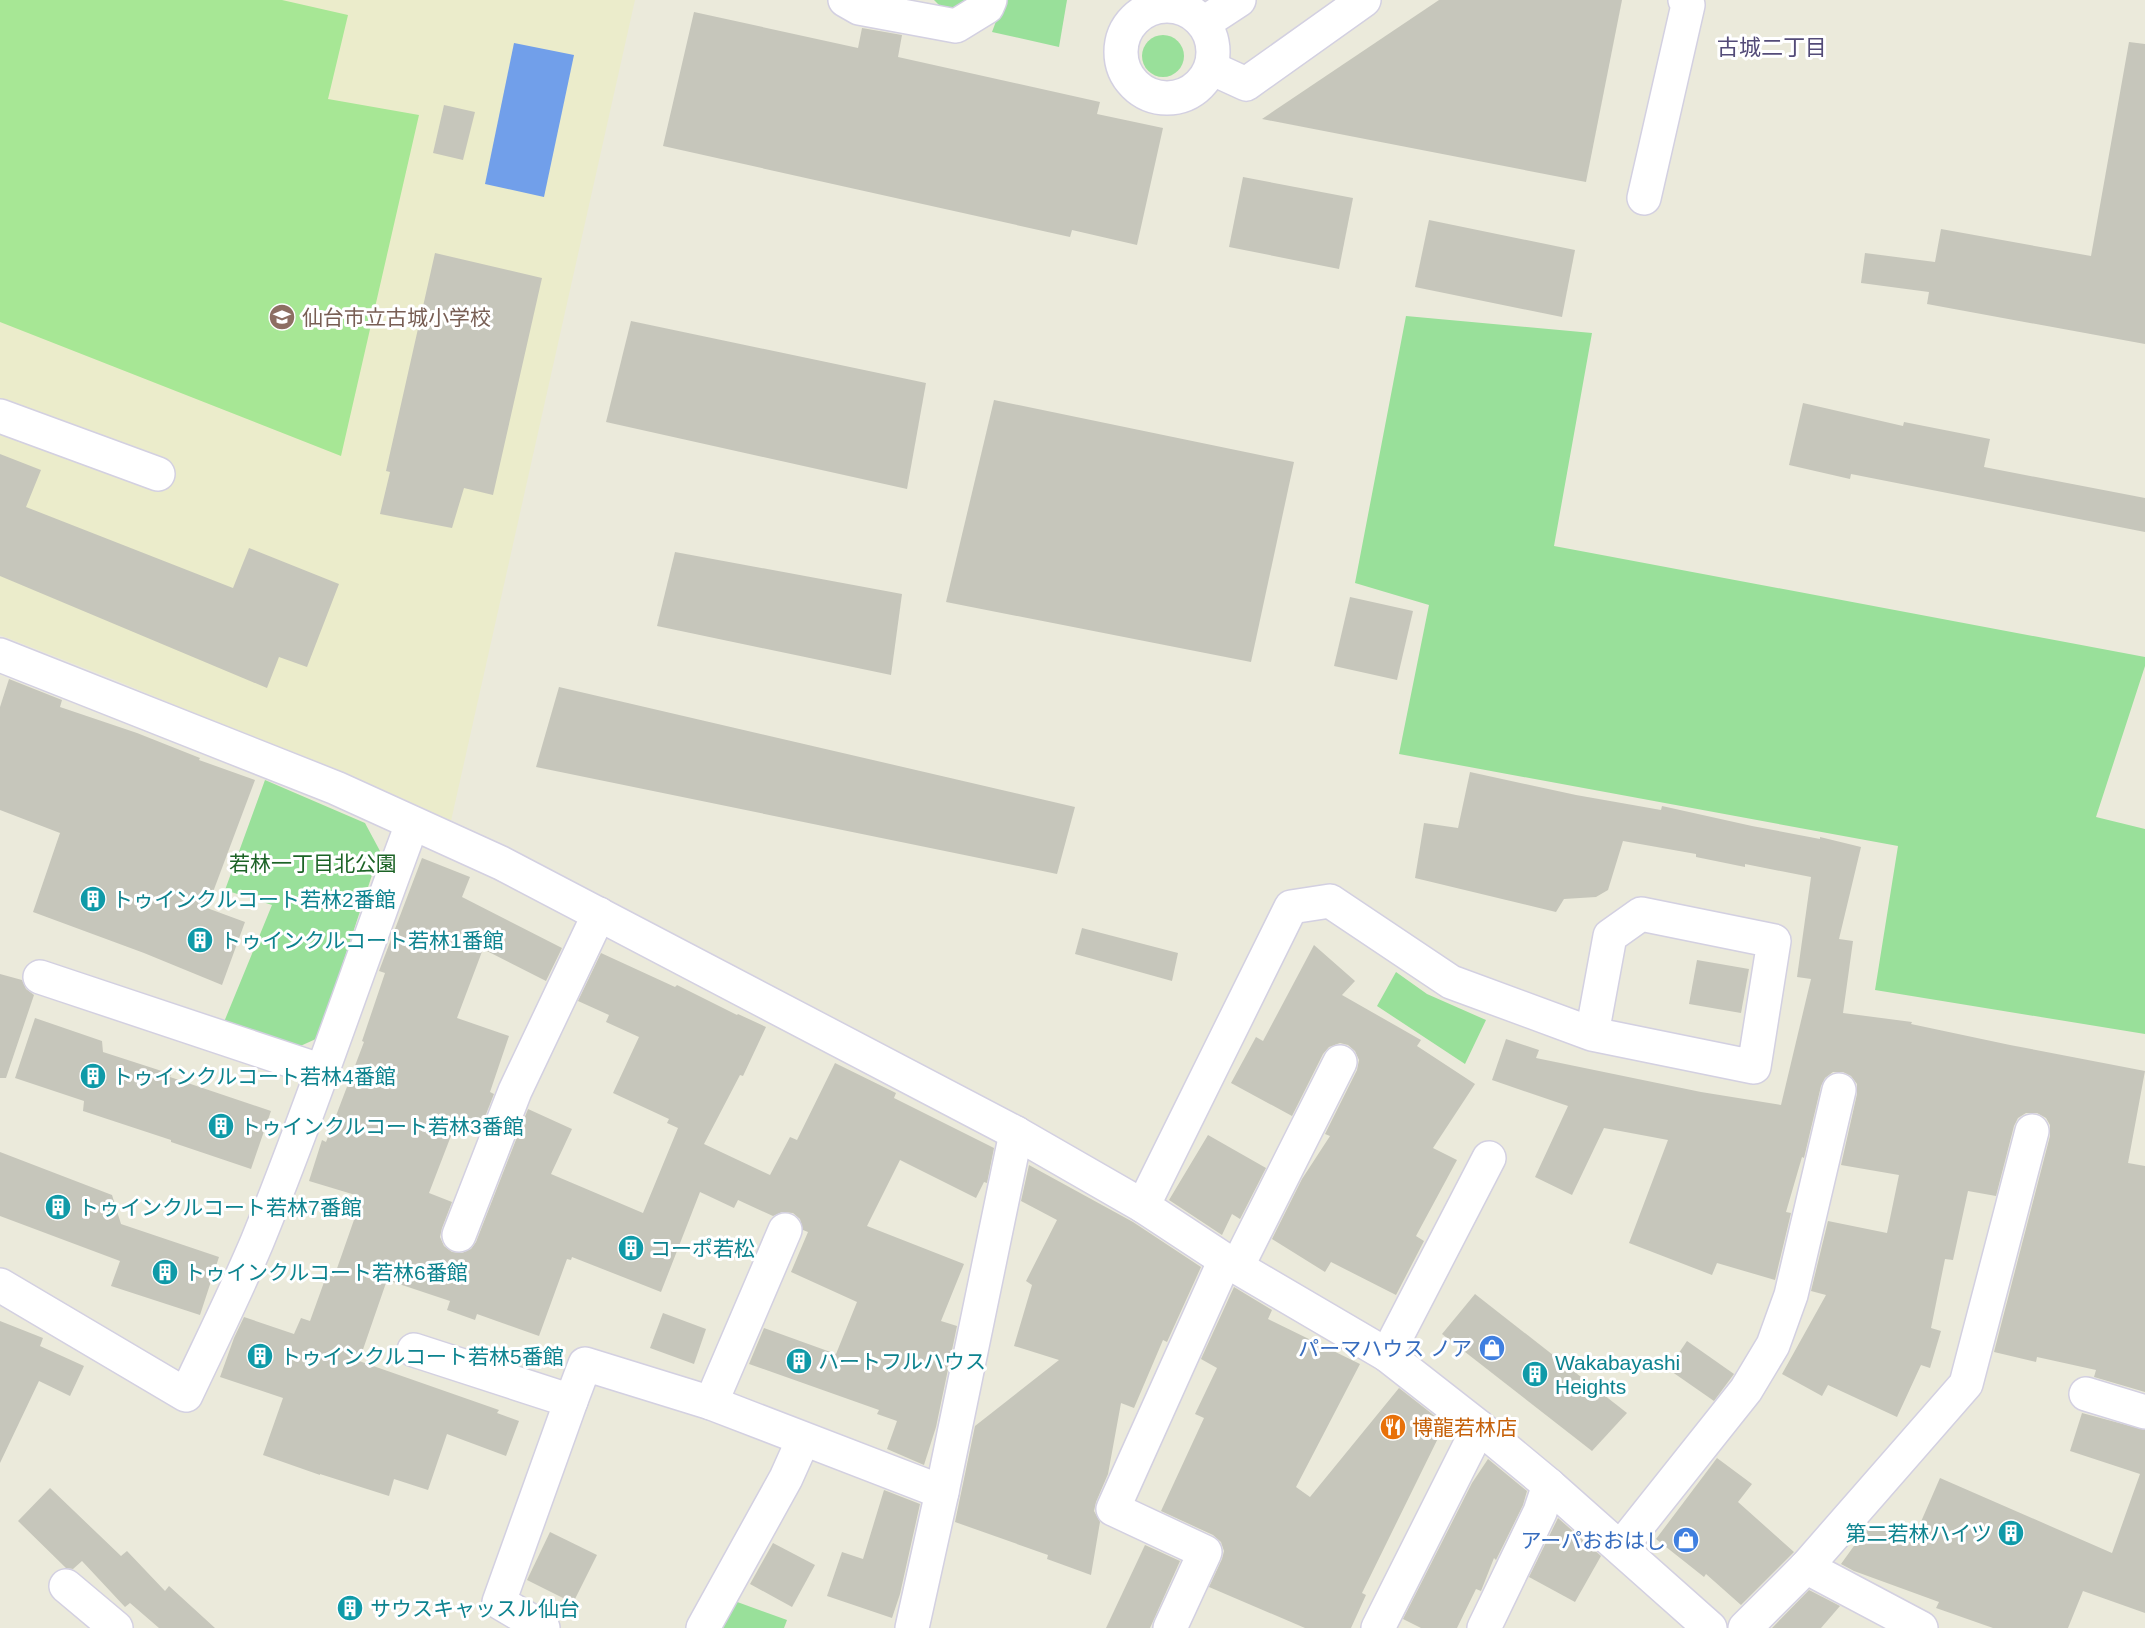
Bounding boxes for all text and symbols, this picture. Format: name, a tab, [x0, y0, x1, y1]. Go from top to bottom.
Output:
district label: 古城二丁目	[1717, 35, 1827, 60]
school or university icon: 仙台市立古城小学校	[267, 302, 297, 332]
place label: 仙台市立古城小学校	[302, 306, 491, 329]
park label: 若林一丁目北公園	[229, 852, 397, 875]
building icon: トゥインクルコート若林2番館	[78, 884, 108, 914]
place label: トゥインクルコート若林2番館	[112, 888, 396, 911]
building icon: トゥインクルコート若林1番館	[185, 925, 215, 955]
place label: トゥインクルコート若林1番館	[220, 929, 504, 952]
building icon: トゥインクルコート若林4番館	[78, 1061, 108, 1091]
place label: トゥインクルコート若林4番館	[112, 1065, 396, 1088]
building icon: トゥインクルコート若林3番館	[206, 1111, 236, 1141]
place label: トゥインクルコート若林3番館	[240, 1115, 524, 1138]
building icon: トゥインクルコート若林7番館	[43, 1192, 73, 1222]
place label: トゥインクルコート若林7番館	[78, 1196, 362, 1219]
building icon: コーポ若松	[616, 1233, 646, 1263]
place label: コーポ若松	[650, 1237, 755, 1260]
building icon: トゥインクルコート若林6番館	[150, 1257, 180, 1287]
place label: トゥインクルコート若林6番館	[184, 1261, 468, 1284]
shop icon: パーマハウス ノア	[1477, 1333, 1507, 1363]
place label: パーマハウス ノア	[1298, 1337, 1472, 1360]
building icon: トゥインクルコート若林5番館	[245, 1341, 275, 1371]
place label: トゥインクルコート若林5番館	[280, 1345, 564, 1368]
building icon: ハートフルハウス	[784, 1346, 814, 1376]
place label: ハートフルハウス	[818, 1350, 986, 1373]
place label: Wakabayashi Heights	[1555, 1351, 1680, 1398]
building icon: Wakabayashi Heights	[1520, 1359, 1550, 1389]
restaurant icon: 博龍若林店	[1378, 1412, 1408, 1442]
place label: 博龍若林店	[1412, 1416, 1517, 1439]
building icon: 第二若林ハイツ	[1996, 1518, 2026, 1548]
place label: 第二若林ハイツ	[1845, 1522, 1992, 1545]
shop icon: アーパおおはし	[1671, 1525, 1701, 1555]
place label: アーパおおはし	[1520, 1529, 1666, 1552]
building icon: サウスキャッスル仙台	[335, 1593, 365, 1623]
place label: サウスキャッスル仙台	[370, 1597, 580, 1620]

